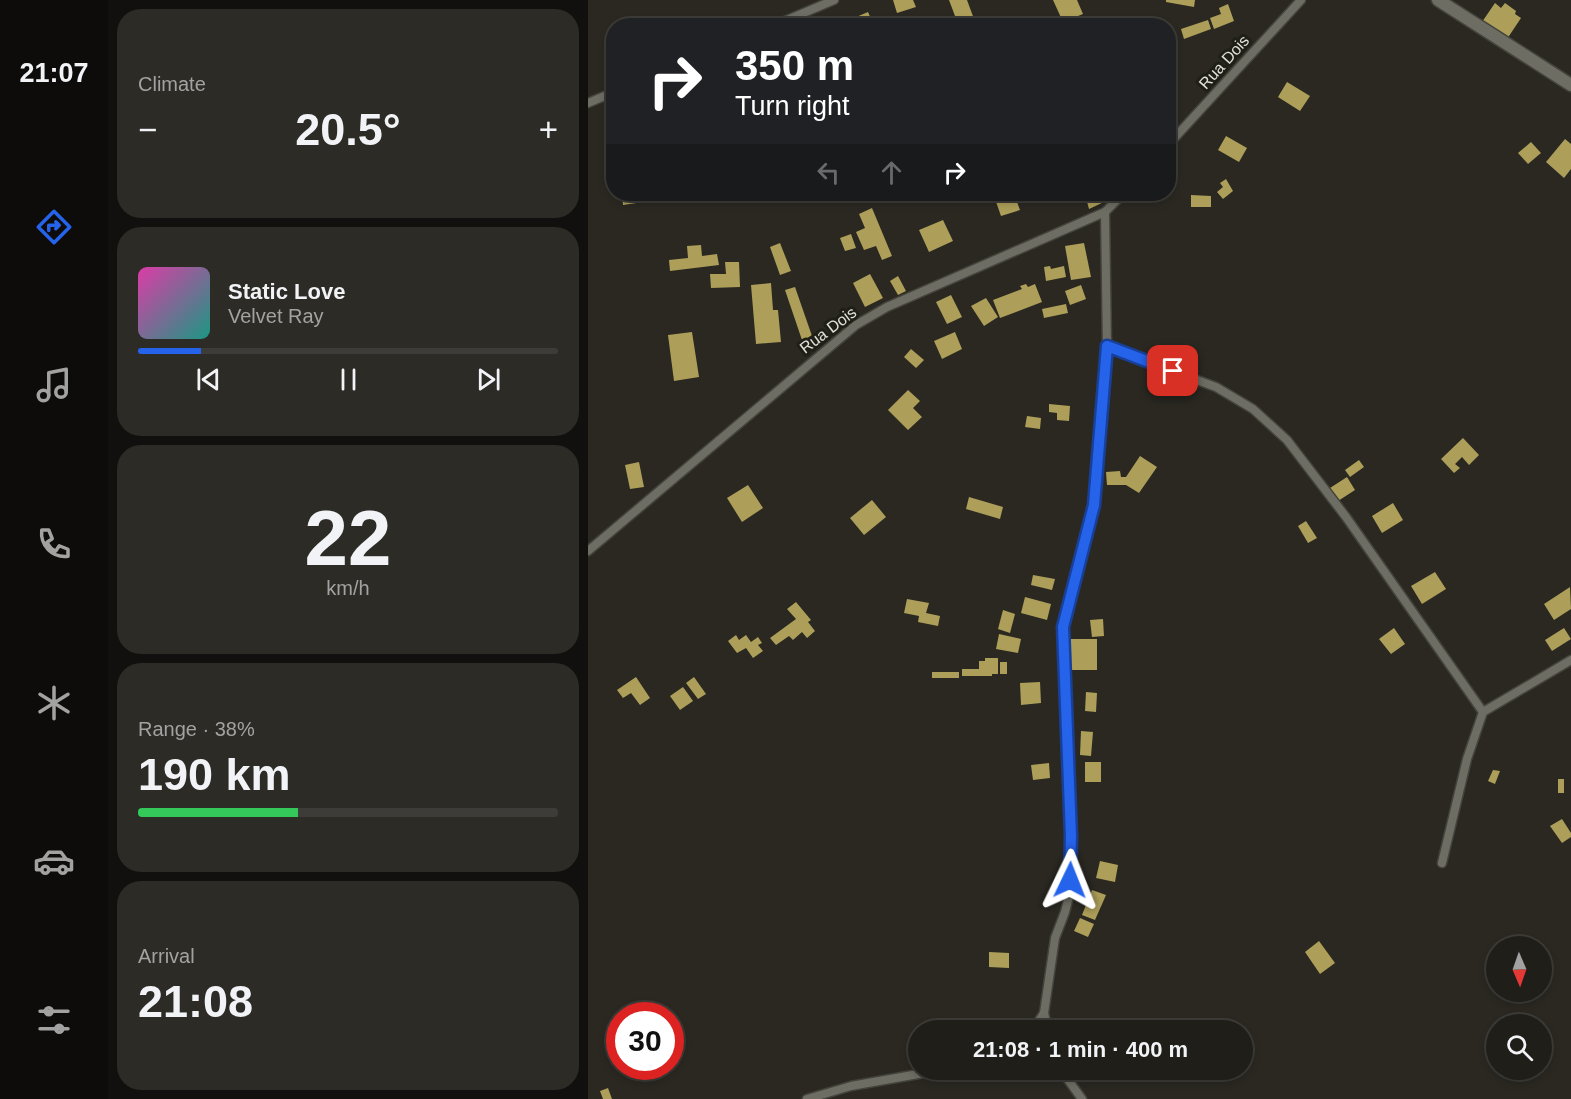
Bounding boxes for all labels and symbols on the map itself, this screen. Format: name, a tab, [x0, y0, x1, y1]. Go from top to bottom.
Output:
street label: Rua Dois	[1196, 32, 1252, 92]
street label: Rua Dois	[797, 303, 859, 357]
pin	[1147, 345, 1198, 396]
position arrow	[1038, 848, 1102, 912]
north arrow	[1486, 936, 1552, 1002]
speed limit sign: 30	[606, 1002, 684, 1080]

